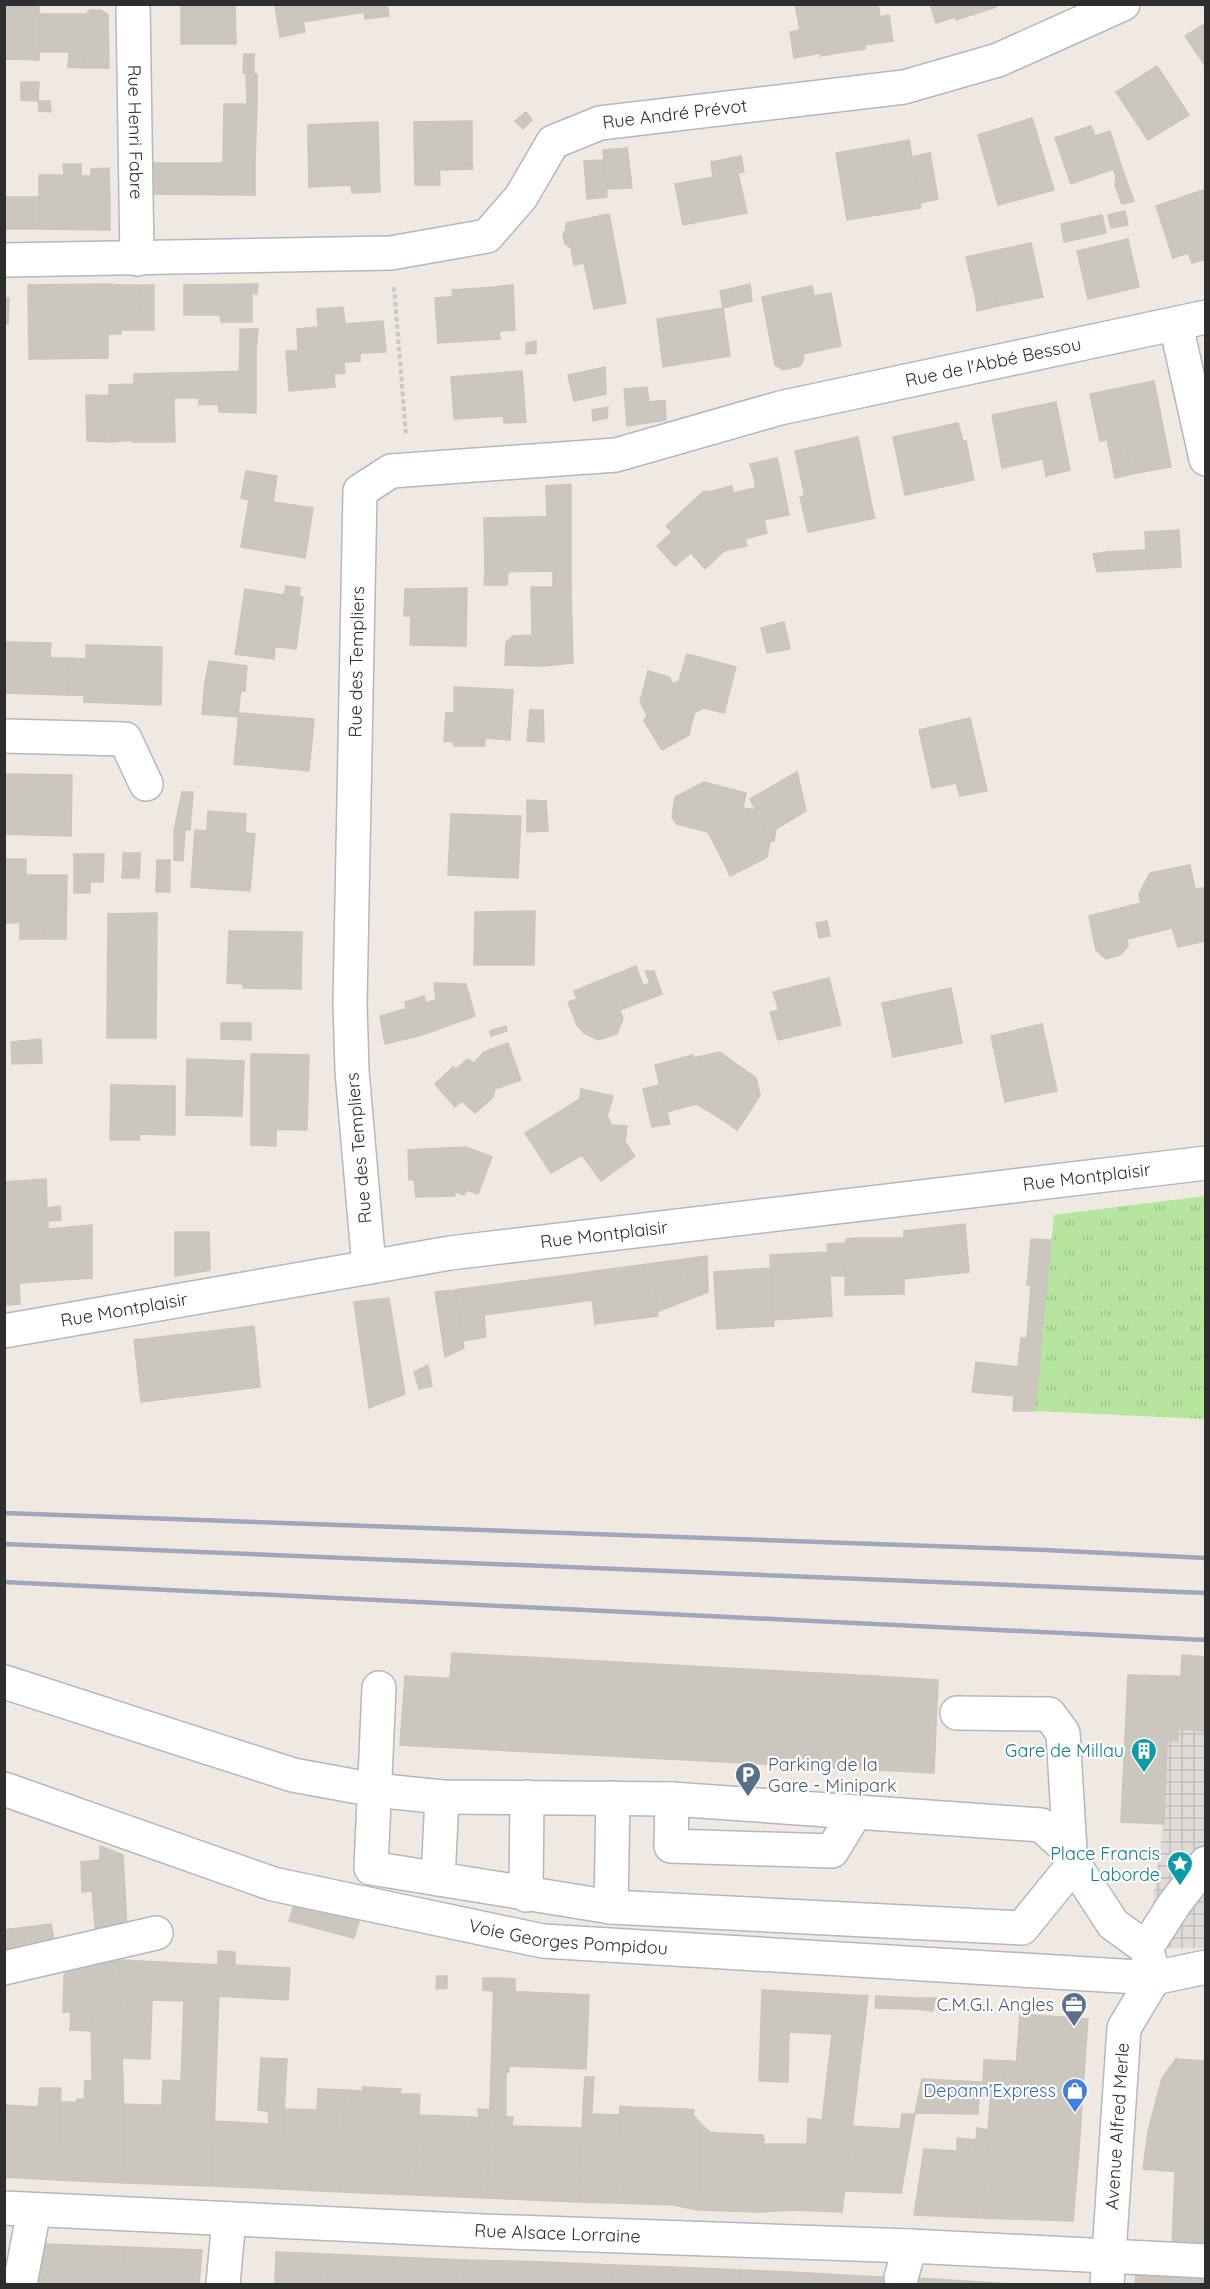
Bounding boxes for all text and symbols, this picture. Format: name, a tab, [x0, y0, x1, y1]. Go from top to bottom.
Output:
street label: Rue Henri Fabre	[123, 64, 148, 200]
street label: Rue André Prévot	[601, 94, 748, 134]
street label: Rue de l'Abbé Bessou	[903, 332, 1083, 392]
street label: Rue des Templiers	[343, 586, 369, 738]
street label: Rue des Templiers	[340, 1072, 377, 1224]
street label: Rue Montplaisir	[1021, 1158, 1152, 1196]
street label: Rue Montplaisir	[539, 1215, 669, 1253]
street label: Rue Montplaisir	[59, 1287, 189, 1332]
building icon: Gare de Millau	[1129, 1736, 1159, 1774]
place label: Gare de Millau	[1005, 1739, 1124, 1762]
place label: Parking de la Gare - Minipark	[768, 1753, 897, 1797]
parking icon: Parking de la Gare - Minipark	[733, 1760, 763, 1798]
place label: Place Francis Laborde	[1050, 1842, 1160, 1886]
place icon: Place Francis Laborde	[1165, 1849, 1195, 1887]
street label: Voie Georges Pompidou	[467, 1914, 669, 1960]
office icon: C.M.G.I. Angles	[1059, 1990, 1089, 2028]
place label: C.M.G.I. Angles	[937, 1993, 1054, 2016]
street label: Avenue Alfred Merle	[1100, 2042, 1134, 2211]
shop icon: Depann’Express	[1060, 2076, 1090, 2114]
place label: Depann’Express	[923, 2079, 1056, 2102]
street label: Rue Alsace Lorraine	[474, 2219, 641, 2248]

